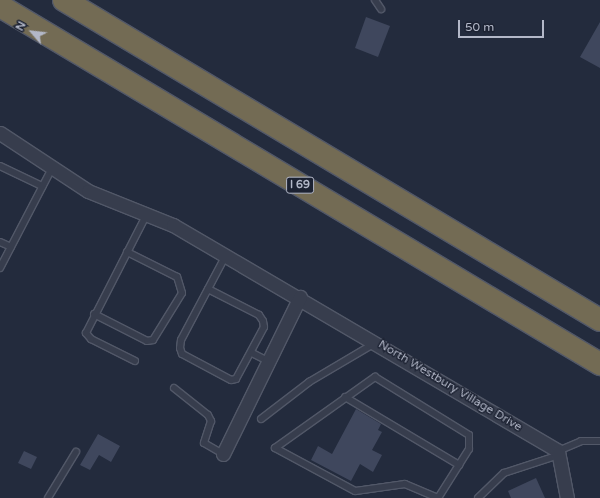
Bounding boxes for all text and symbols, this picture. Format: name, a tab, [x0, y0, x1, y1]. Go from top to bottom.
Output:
north arrow	[12, 12, 52, 52]
scale bar	[460, 12, 546, 38]
text: N	[13, 19, 29, 33]
text: 50 m	[465, 20, 494, 34]
road number: I 69	[286, 176, 314, 194]
street label: North Westbury Village Drive	[376, 337, 524, 435]

